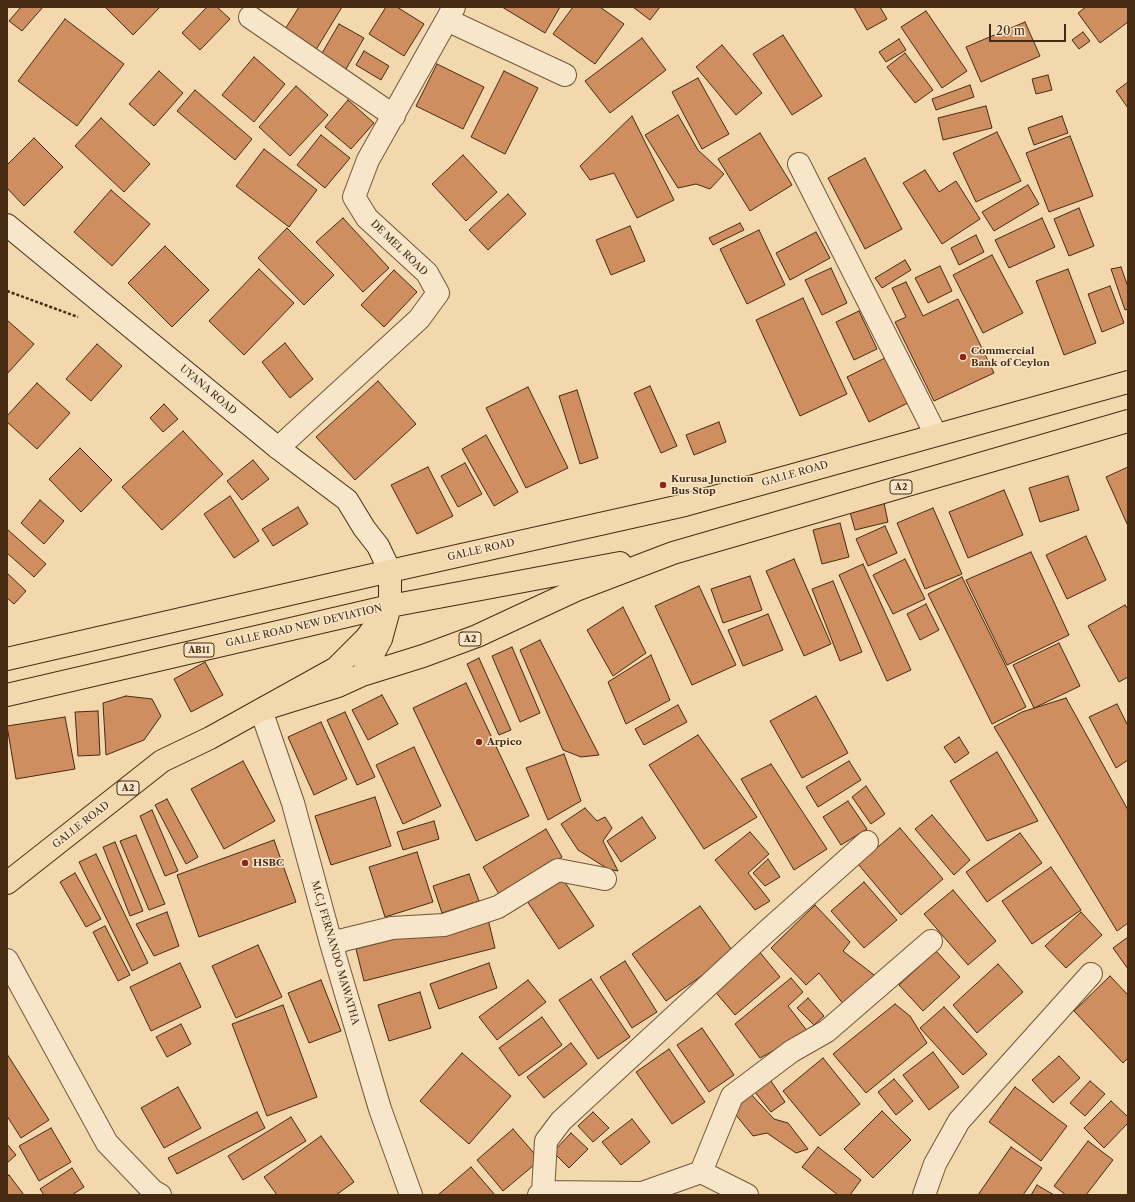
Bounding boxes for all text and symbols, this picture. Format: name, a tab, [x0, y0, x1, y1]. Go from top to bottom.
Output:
scale bar	[991, 16, 1068, 42]
text: 20 m	[996, 23, 1025, 38]
street label: DE MEL ROAD	[368, 218, 430, 278]
place label: Commercial Bank of Ceylon	[971, 345, 1050, 368]
marker: Commercial Bank of Ceylon	[958, 352, 968, 362]
street label: UYANA ROAD	[177, 363, 239, 417]
street label: GALLE ROAD	[760, 459, 830, 489]
place label: Kurusa Junction Bus Stop	[671, 473, 754, 496]
marker: Kurusa Junction Bus Stop	[658, 480, 668, 490]
road number: A2	[890, 480, 912, 494]
street label: GALLE ROAD	[446, 536, 516, 564]
street label: GALLE ROAD NEW DEVIATION	[225, 602, 383, 650]
road number: A2	[459, 632, 481, 646]
road number: AB11	[184, 643, 214, 657]
place label: Arpico	[487, 736, 522, 748]
marker: Arpico	[474, 737, 484, 747]
road number: A2	[117, 781, 139, 795]
street label: GALLE ROAD	[50, 799, 112, 851]
place label: HSBC	[253, 857, 284, 869]
marker: HSBC	[240, 858, 250, 868]
street label: M.C.J FERNANDO MAWATHA	[309, 879, 361, 1027]

